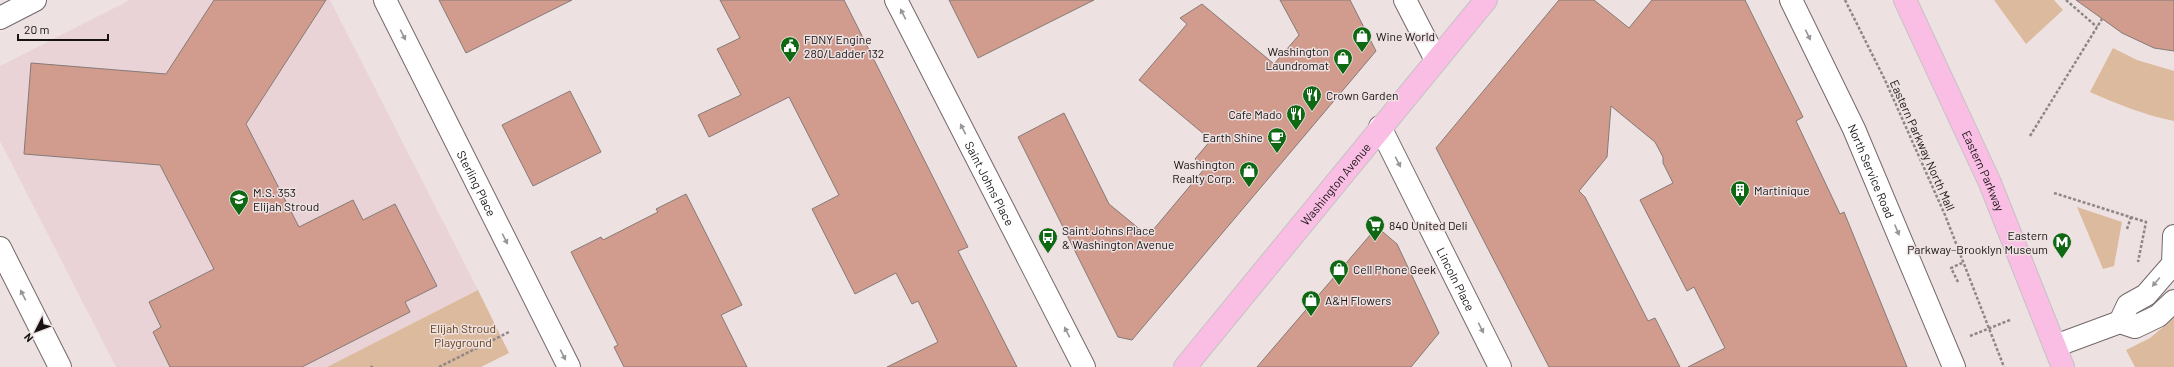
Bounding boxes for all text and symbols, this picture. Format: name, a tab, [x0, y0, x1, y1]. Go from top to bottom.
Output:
one-way arrow	[900, 8, 906, 20]
scale bar	[18, 16, 108, 42]
text: 20 m	[24, 22, 50, 36]
shop icon: Wine World	[1351, 25, 1373, 53]
one-way arrow	[400, 29, 406, 41]
place label: Wine World	[1376, 29, 1435, 43]
one-way arrow	[1805, 29, 1811, 41]
place label: FDNY Engine 280/Ladder 132	[804, 32, 884, 60]
public building icon: FDNY Engine 280/Ladder 132	[779, 35, 801, 63]
place label: Washington Laundromat	[1265, 44, 1329, 72]
shop icon: Washington Laundromat	[1332, 47, 1354, 75]
street label: Eastern Parkway North Mall	[1888, 77, 1958, 213]
restaurant icon: Crown Garden	[1301, 84, 1323, 112]
place label: Crown Garden	[1326, 88, 1399, 102]
restaurant icon: Cafe Mado	[1285, 103, 1307, 131]
place label: Cafe Mado	[1228, 107, 1282, 121]
street label: North Service Road	[1845, 121, 1898, 220]
one-way arrow	[959, 124, 966, 135]
cafe icon: Earth Shine	[1266, 126, 1288, 154]
street label: Eastern Parkway	[1960, 128, 2008, 214]
place label: Earth Shine	[1203, 130, 1263, 144]
street label: Saint Johns Place	[963, 139, 1017, 228]
street label: Washington Avenue	[1298, 140, 1373, 228]
street label: Sterling Place	[455, 148, 499, 218]
one-way arrow	[1394, 156, 1401, 168]
place label: Washington Realty Corp.	[1172, 157, 1235, 185]
shop icon: Washington Realty Corp.	[1238, 160, 1260, 188]
building icon: Martinique	[1729, 179, 1751, 207]
place label: Martinique	[1754, 183, 1810, 197]
place label: M.S. 353 Elijah Stroud	[253, 185, 319, 213]
school or university icon: M.S. 353 Elijah Stroud	[228, 188, 250, 216]
supermarket icon: 840 United Deli	[1364, 214, 1386, 242]
place label: 840 United Deli	[1389, 218, 1468, 232]
place label: Saint Johns Place & Washington Avenue	[1062, 223, 1174, 251]
one-way arrow	[1894, 224, 1900, 235]
bus stop icon: Saint Johns Place & Washington Avenue	[1037, 226, 1059, 254]
place label: Eastern Parkway–Brooklyn Museum	[1907, 228, 2048, 256]
metro station icon: Eastern Parkway–Brooklyn Museum	[2051, 231, 2073, 259]
one-way arrow	[502, 233, 508, 244]
street label: Lincoln Place	[1434, 245, 1478, 313]
shop icon: Cell Phone Geek	[1328, 258, 1350, 286]
place label: Cell Phone Geek	[1353, 262, 1436, 276]
one-way arrow	[2152, 277, 2161, 288]
one-way arrow	[20, 289, 26, 300]
shop icon: A&H Flowers	[1300, 289, 1322, 317]
place label: A&H Flowers	[1325, 293, 1391, 307]
north arrow	[16, 311, 56, 351]
park label: Elijah Stroud Playground	[430, 321, 496, 349]
one-way arrow	[1478, 323, 1484, 334]
one-way arrow	[1063, 327, 1070, 338]
text: N	[21, 331, 35, 345]
one-way arrow	[560, 349, 566, 361]

